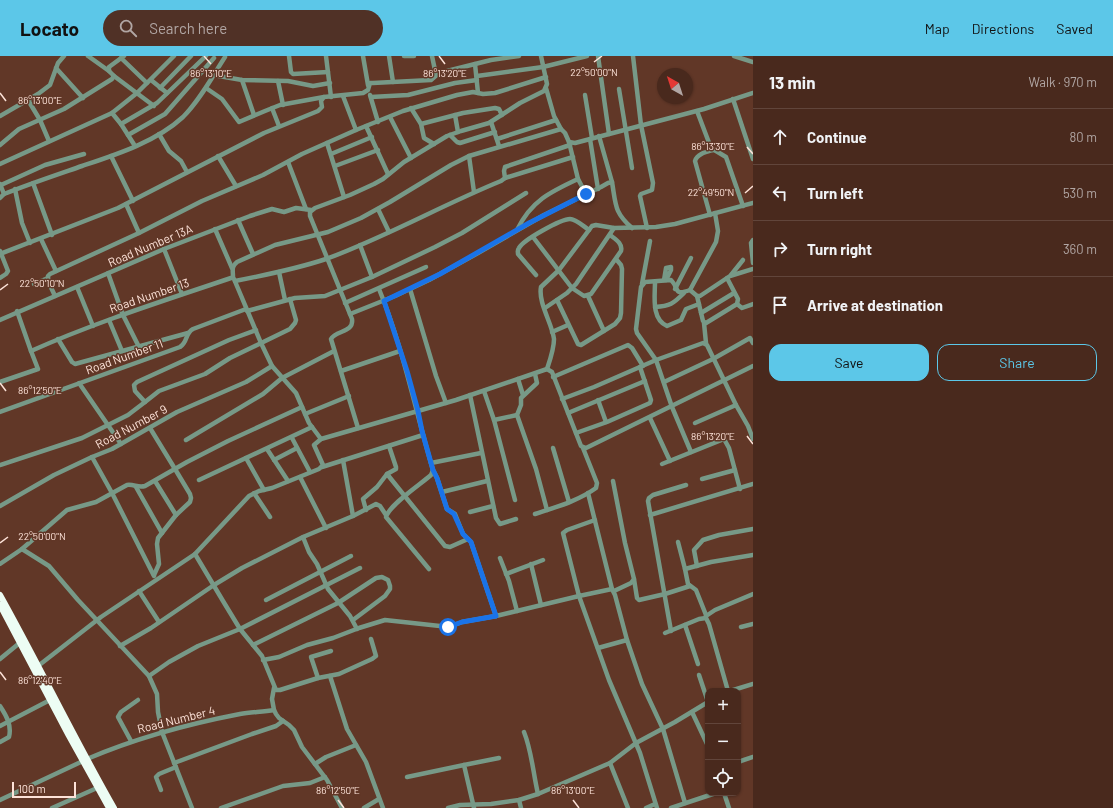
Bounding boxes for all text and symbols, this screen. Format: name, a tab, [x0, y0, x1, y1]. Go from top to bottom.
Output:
search box	[103, 10, 383, 46]
text: Locato	[20, 17, 79, 40]
icon: search	[117, 17, 139, 39]
text: Search here	[149, 19, 227, 37]
text: Map	[925, 20, 950, 37]
text: Directions	[972, 20, 1034, 37]
text: Saved	[1056, 20, 1093, 37]
text: 22°50'00"N	[570, 66, 618, 78]
text: 86°13'10"E	[190, 67, 232, 79]
text: 86°13'20"E	[423, 67, 467, 79]
north arrow	[657, 68, 693, 104]
text: 13 min	[769, 72, 815, 92]
text: Walk · 970 m	[1029, 74, 1097, 90]
text: 86°13'00"E	[18, 94, 62, 106]
icon: ahead	[769, 126, 791, 148]
text: Continue	[807, 128, 867, 146]
text: 80 m	[1070, 129, 1097, 145]
text: 86°13'30"E	[691, 140, 735, 152]
icon: left	[769, 182, 791, 204]
text: Turn left	[807, 184, 863, 202]
route end	[577, 185, 595, 203]
text: 530 m	[1063, 185, 1097, 201]
text: 22°49'50"N	[688, 186, 734, 198]
street label: Road Number 13A	[106, 221, 194, 269]
icon: right	[769, 238, 791, 260]
text: Turn right	[807, 240, 872, 258]
text: 360 m	[1063, 241, 1097, 257]
street label: Road Number 13	[107, 275, 191, 315]
text: 22°50'10"N	[19, 277, 65, 289]
icon: arrive	[769, 294, 791, 316]
text: Arrive at destination	[807, 296, 943, 314]
street label: Road Number 11	[83, 335, 165, 377]
button: Save	[769, 344, 929, 381]
button: Share	[937, 344, 1097, 381]
text: 86°12'50"E	[18, 384, 62, 396]
street label: Road Number 9	[93, 401, 169, 451]
text: 86°13'20"E	[691, 430, 735, 442]
text: 22°50'00"N	[18, 530, 66, 542]
route start	[439, 618, 457, 636]
text: 86°12'40"E	[18, 674, 62, 686]
map controls	[705, 688, 741, 796]
button: +	[705, 688, 741, 724]
street label: Road Number 4	[136, 703, 216, 735]
button: −	[705, 724, 741, 760]
button: locate	[705, 760, 741, 796]
scale bar	[12, 780, 76, 799]
text: 100 m	[18, 782, 46, 795]
text: 86°12'50"E	[316, 784, 360, 796]
text: 86°13'00"E	[551, 784, 595, 796]

